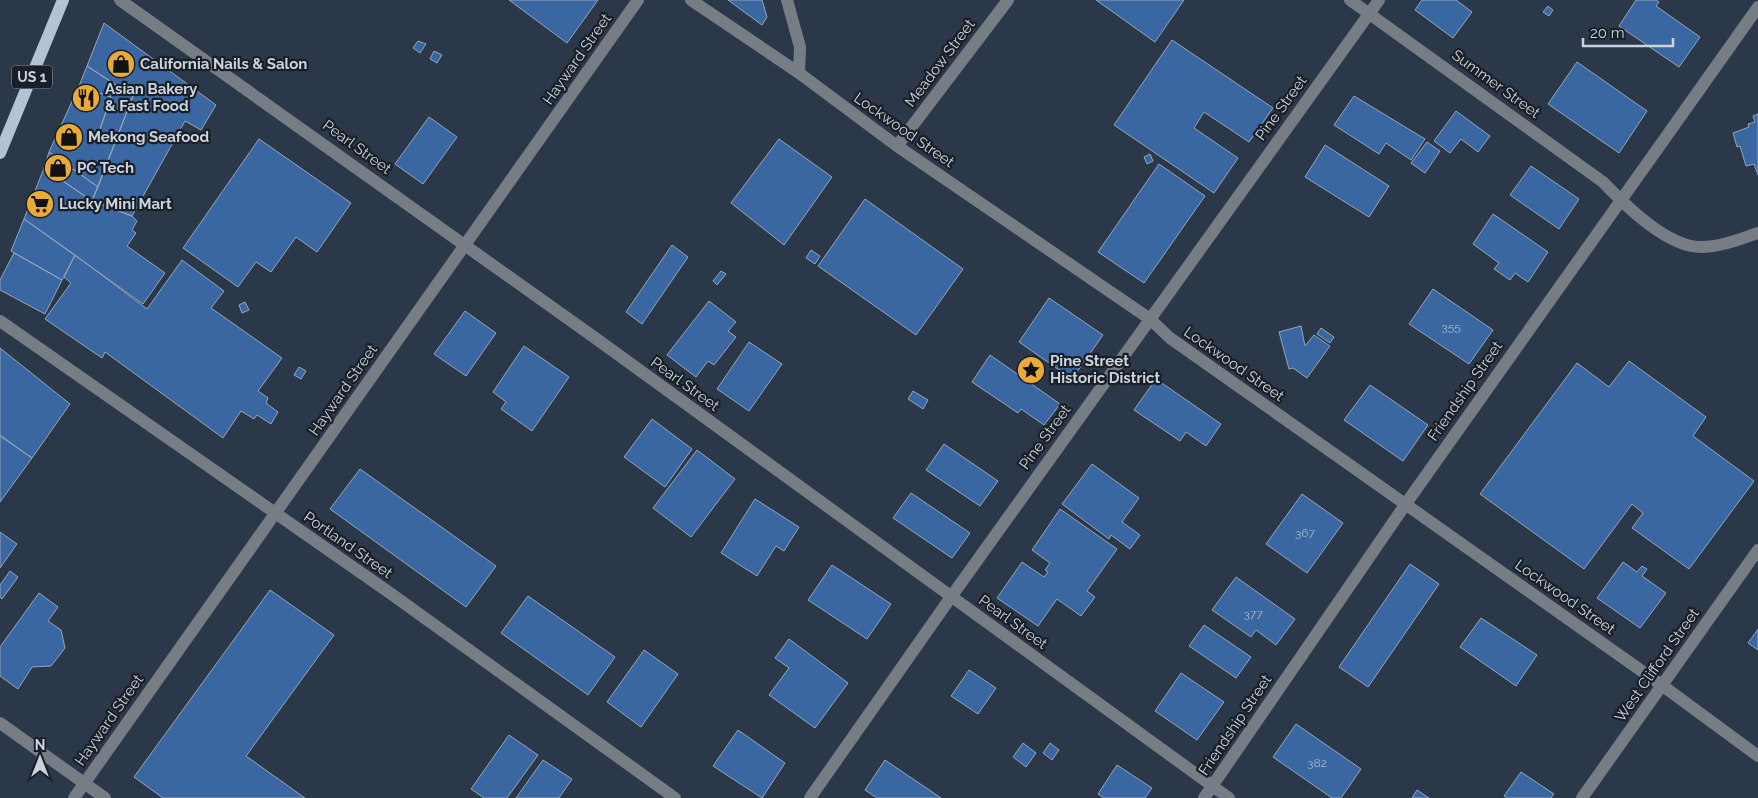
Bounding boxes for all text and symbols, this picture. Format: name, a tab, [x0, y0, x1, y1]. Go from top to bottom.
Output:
street label: Hayward Street	[539, 10, 615, 108]
scale bar	[1583, 15, 1673, 47]
street label: Meadow Street	[901, 16, 979, 110]
text: 20 m	[1590, 24, 1625, 42]
street label: Summer Street	[1448, 46, 1544, 122]
shop icon: California Nails & Salon	[106, 49, 136, 79]
place label: California Nails & Salon	[140, 55, 307, 73]
road number: US 1	[12, 66, 52, 88]
street label: Pine Street	[1252, 72, 1310, 144]
place label: Asian Bakery & Fast Food	[105, 80, 198, 115]
restaurant icon: Asian Bakery & Fast Food	[71, 83, 101, 113]
street label: Lockwood Street	[850, 89, 958, 171]
street label: Pearl Street	[319, 116, 395, 178]
shop icon: Mekong Seafood	[54, 122, 84, 152]
place label: Mekong Seafood	[88, 128, 209, 146]
shop icon: PC Tech	[43, 153, 73, 183]
place label: PC Tech	[77, 159, 134, 177]
supermarket icon: Lucky Mini Mart	[25, 189, 55, 219]
place label: Lucky Mini Mart	[59, 195, 172, 213]
house number: 355	[1441, 320, 1461, 334]
street label: Lockwood Street	[1180, 323, 1288, 405]
street label: Friendship Street	[1424, 338, 1506, 444]
street label: Hayward Street	[305, 341, 381, 439]
place label: Pine Street Historic District	[1050, 352, 1161, 387]
street label: Pearl Street	[647, 353, 723, 415]
place icon: Pine Street Historic District	[1016, 355, 1046, 385]
street label: Pine Street	[1016, 401, 1074, 473]
street label: Portland Street	[300, 508, 396, 582]
house number: 367	[1295, 526, 1316, 540]
street label: Lockwood Street	[1511, 556, 1619, 638]
street label: Pearl Street	[975, 591, 1051, 653]
street label: West Clifford Street	[1611, 605, 1703, 725]
house number: 377	[1243, 607, 1263, 621]
street label: Hayward Street	[71, 671, 147, 769]
street label: Friendship Street	[1195, 671, 1275, 779]
north arrow	[15, 733, 65, 783]
text: N	[35, 737, 45, 753]
house number: 382	[1307, 756, 1327, 770]

